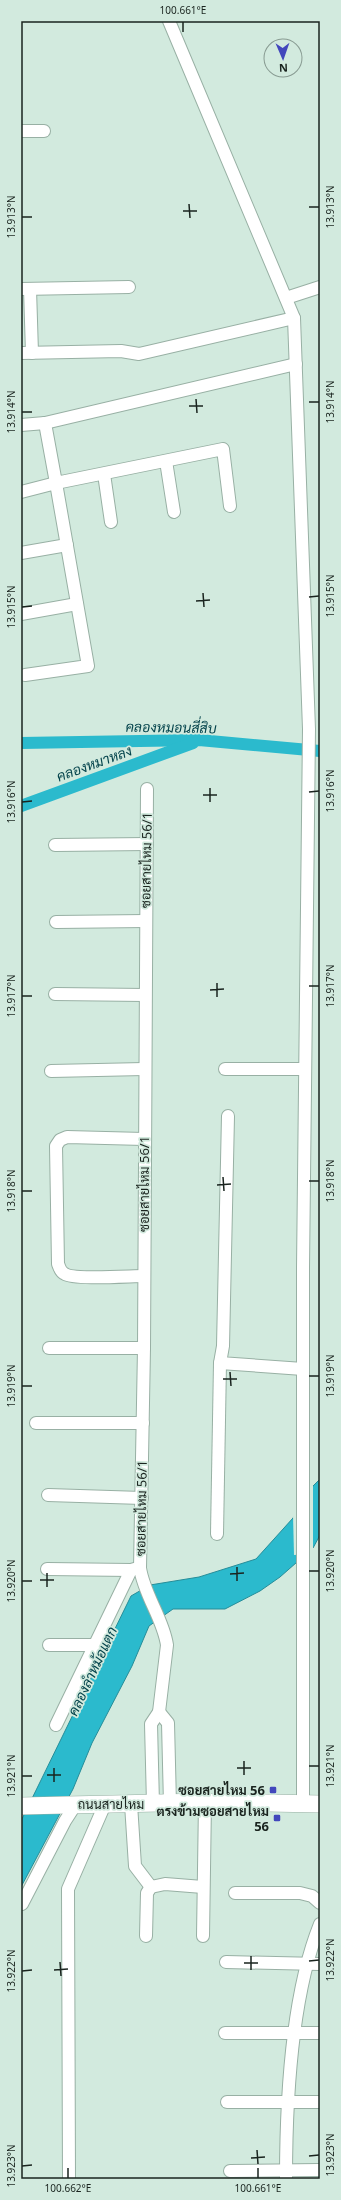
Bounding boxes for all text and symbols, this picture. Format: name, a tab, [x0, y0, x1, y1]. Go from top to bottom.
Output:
text: 100.661°E	[160, 3, 206, 17]
north arrow	[263, 38, 303, 78]
text: N	[279, 61, 288, 76]
text: 13.913°N	[323, 185, 337, 229]
text: 13.913°N	[4, 195, 18, 239]
text: 13.914°N	[323, 380, 337, 424]
text: 13.914°N	[4, 390, 18, 434]
text: 13.915°N	[323, 574, 337, 618]
text: 13.915°N	[4, 585, 18, 629]
water label: คลองหมอนสี่สิบ	[125, 715, 217, 737]
water label: คลองหมาหลง	[54, 741, 134, 785]
text: 13.916°N	[323, 769, 337, 813]
text: 13.916°N	[4, 780, 18, 824]
street label: ซอยสายไหม 56/1	[136, 812, 156, 908]
text: 13.917°N	[323, 964, 337, 1008]
text: 13.917°N	[4, 974, 18, 1018]
street label: ซอยสายไหม 56/1	[135, 1136, 153, 1232]
text: 13.918°N	[323, 1159, 337, 1203]
text: 13.918°N	[4, 1169, 18, 1213]
text: 13.919°N	[323, 1354, 337, 1398]
text: 13.919°N	[4, 1364, 18, 1408]
street label: ซอยสายไหม 56/1	[131, 1460, 151, 1556]
text: 13.920°N	[323, 1549, 337, 1593]
text: 13.920°N	[4, 1559, 18, 1603]
water label: คลองลำหม้อแตก	[63, 1623, 121, 1719]
text: 13.921°N	[323, 1744, 337, 1788]
text: 13.921°N	[4, 1754, 18, 1798]
place label: ซอยสายไหม 56	[178, 1781, 265, 1799]
marker: ซอยสายไหม 56	[268, 1785, 278, 1795]
street label: ถนนสายไหม	[78, 1795, 144, 1813]
place label: ตรงข้ามซอยสายไหม 56	[156, 1802, 269, 1835]
marker: ตรงข้ามซอยสายไหม 56	[272, 1813, 282, 1823]
text: 13.922°N	[323, 1938, 337, 1982]
text: 13.922°N	[4, 1949, 18, 1993]
text: 13.923°N	[323, 2133, 337, 2177]
text: 13.923°N	[4, 2144, 18, 2188]
text: 100.662°E	[45, 2181, 91, 2195]
text: 100.661°E	[235, 2181, 281, 2195]

